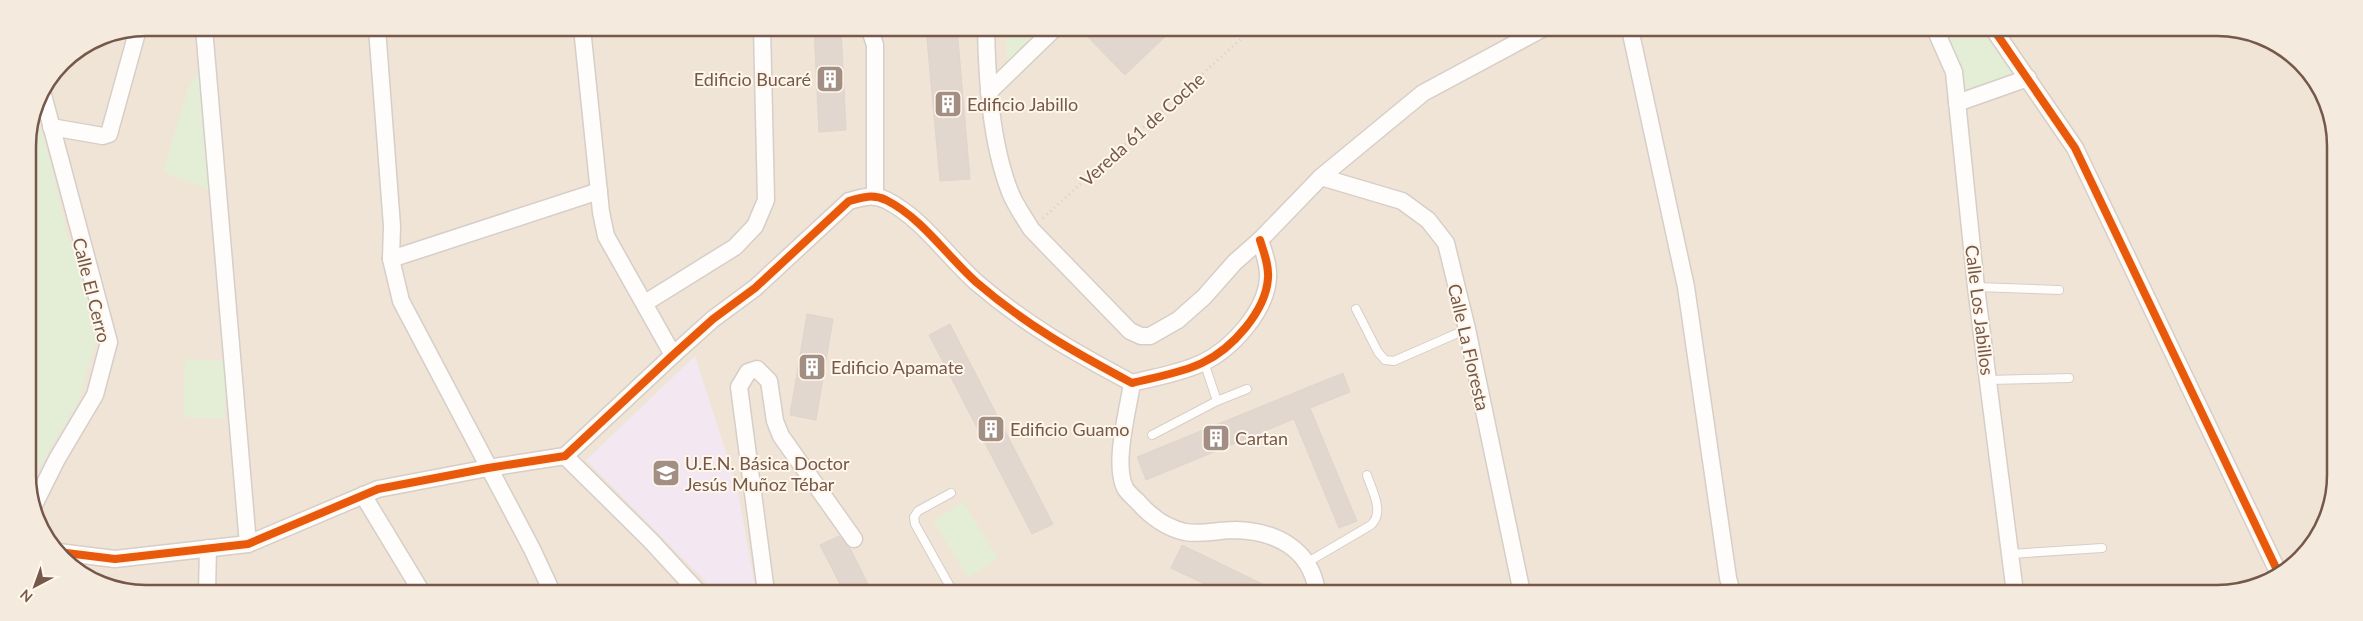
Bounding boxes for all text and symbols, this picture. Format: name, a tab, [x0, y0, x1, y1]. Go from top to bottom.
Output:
building icon: Edificio Bucaré	[815, 64, 845, 94]
street label: Vereda 61 de Coche	[1075, 67, 1209, 191]
place label: Edificio Bucaré	[694, 68, 811, 90]
building icon: Edificio Jabillo	[933, 89, 963, 119]
place label: Edificio Jabillo	[967, 93, 1078, 115]
street label: Calle El Cerro	[68, 235, 116, 345]
street label: Calle Los Jabillos	[1961, 243, 1999, 377]
street label: Calle La Floresta	[1444, 281, 1494, 413]
building icon: Edificio Apamate	[797, 352, 827, 382]
place label: Edificio Apamate	[831, 356, 964, 378]
building icon: Edificio Guamo	[976, 414, 1006, 444]
place label: Edificio Guamo	[1010, 418, 1129, 440]
building icon: Cartan	[1201, 423, 1231, 453]
place label: Cartan	[1235, 427, 1288, 449]
place label: U.E.N. Básica Doctor Jesús Muñoz Tébar	[685, 452, 850, 495]
school or university icon: U.E.N. Básica Doctor Jesús Muñoz Tébar	[651, 458, 681, 488]
north arrow	[10, 561, 60, 611]
text: N	[16, 586, 36, 606]

